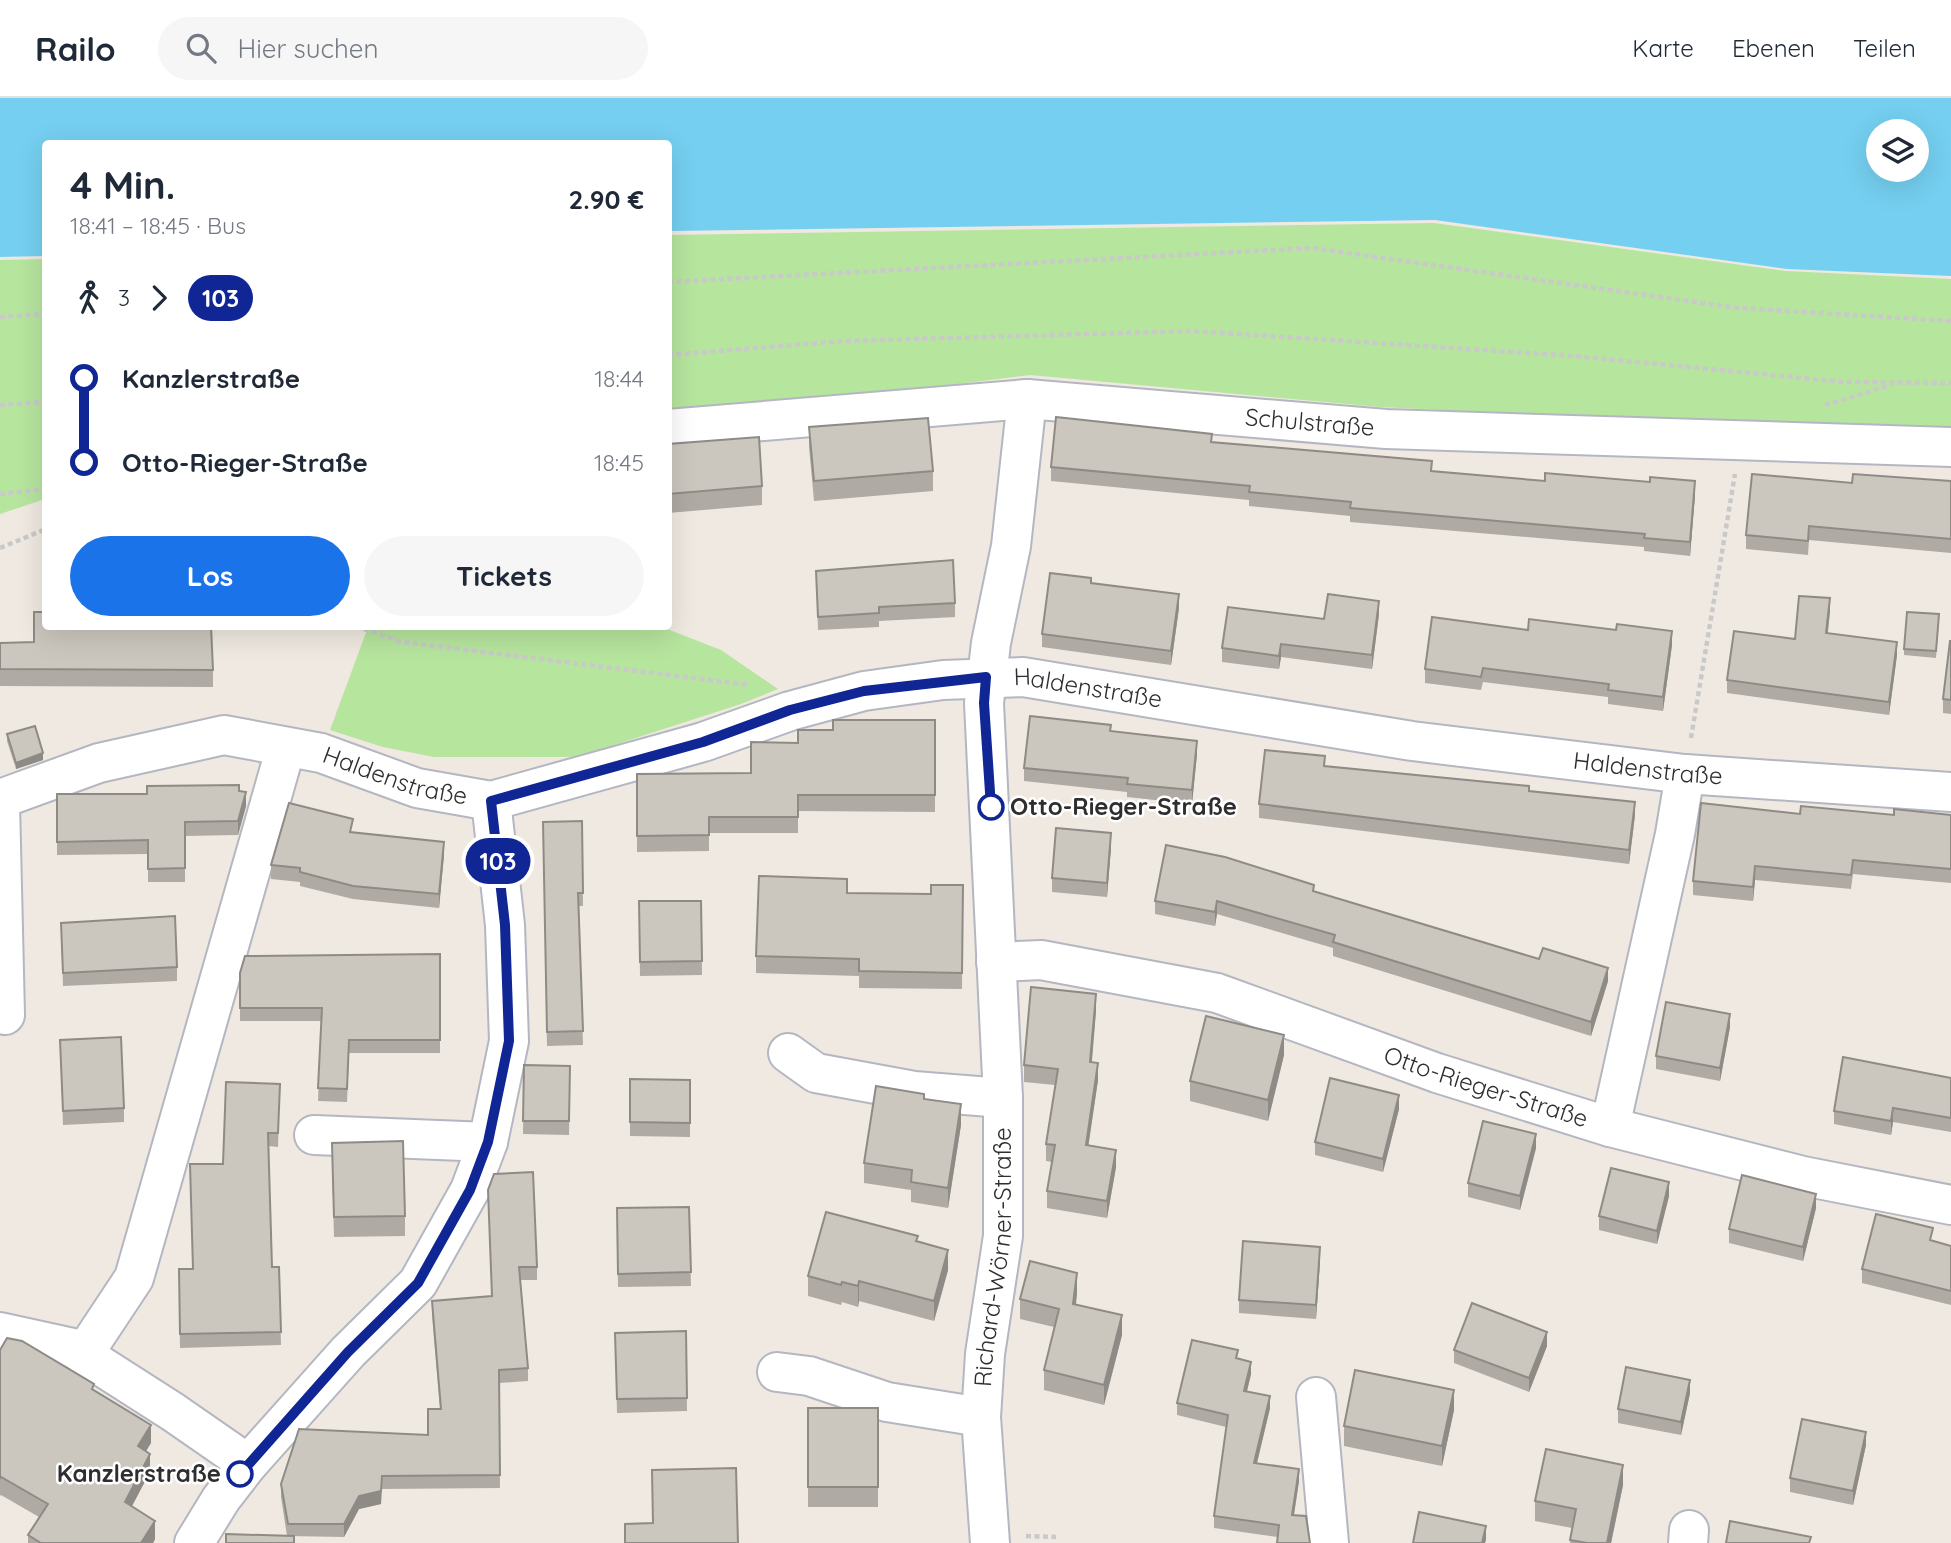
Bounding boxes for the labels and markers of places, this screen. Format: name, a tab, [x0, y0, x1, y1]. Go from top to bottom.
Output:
place label: Otto-Rieger-Straße	[1010, 791, 1237, 821]
marker: Otto-Rieger-Straße	[978, 794, 1004, 820]
place label: Kanzlerstraße	[57, 1458, 221, 1488]
marker: Kanzlerstraße	[227, 1461, 253, 1487]

